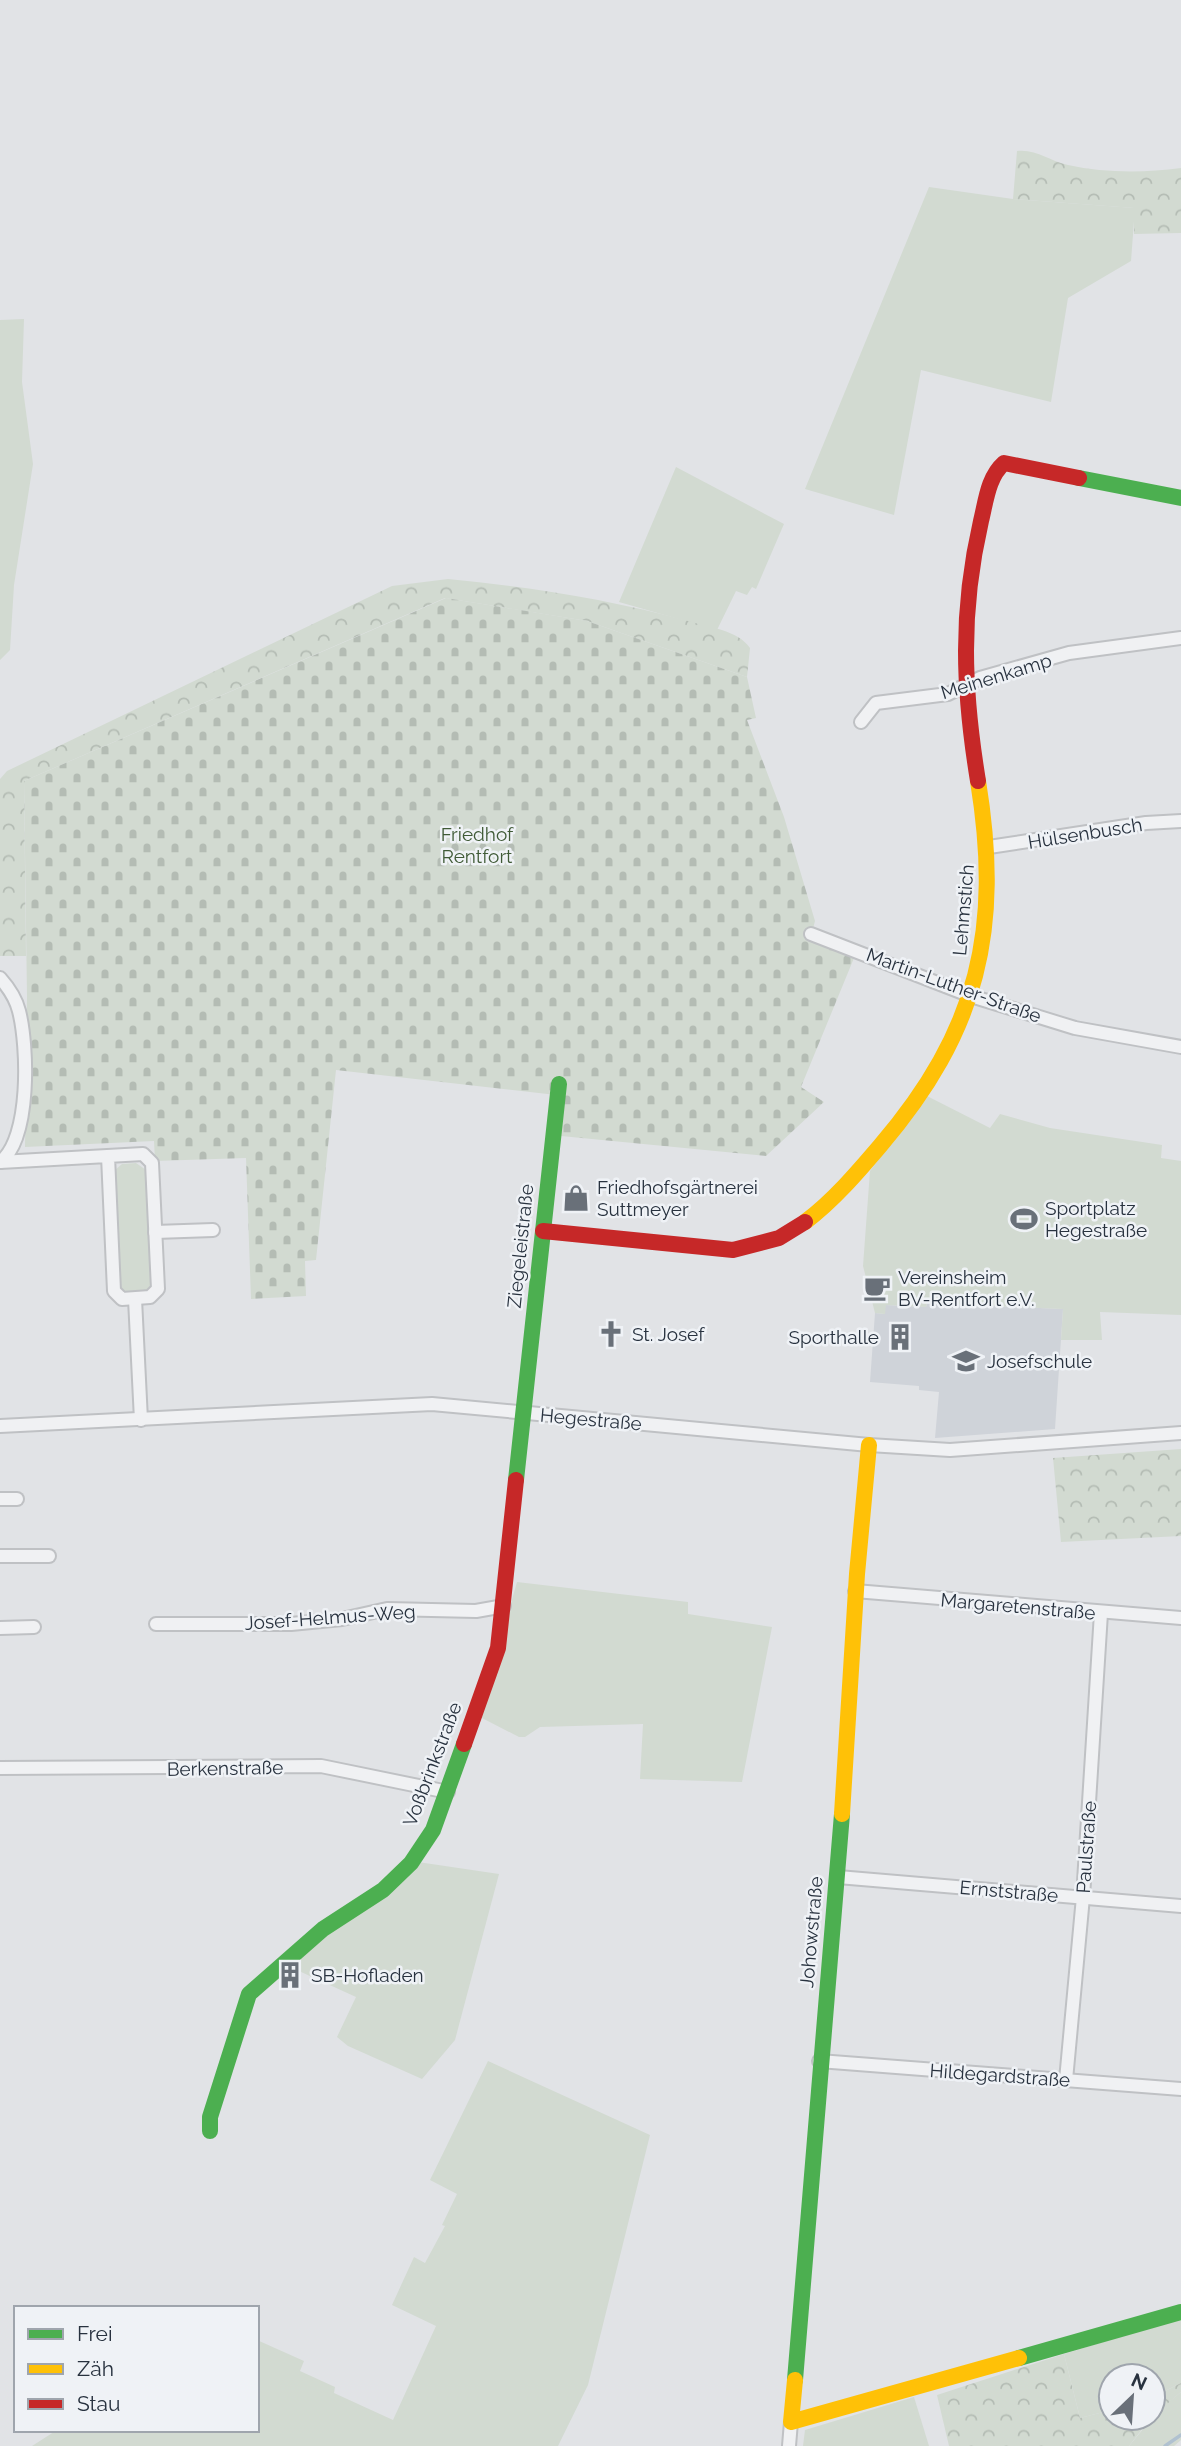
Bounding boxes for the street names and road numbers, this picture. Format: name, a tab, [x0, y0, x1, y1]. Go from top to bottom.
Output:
street label: Meinenkamp	[938, 649, 1054, 703]
street label: Hülsenbusch	[1026, 813, 1144, 853]
street label: Lehmstich	[948, 863, 978, 957]
street label: Martin-Luther-Straße	[864, 943, 1044, 1027]
street label: Ziegeleistraße	[503, 1183, 537, 1309]
street label: Hegestraße	[539, 1404, 643, 1434]
street label: Margaretenstraße	[940, 1588, 1096, 1624]
street label: Josef-Helmus-Weg	[244, 1600, 416, 1634]
street label: Voßbrinkstraße	[398, 1699, 466, 1829]
street label: Berkenstraße	[167, 1756, 283, 1780]
street label: Paulstraße	[1072, 1800, 1100, 1894]
street label: Johowstraße	[795, 1875, 827, 1989]
street label: Ernststraße	[959, 1876, 1059, 1906]
street label: Hildegardstraße	[929, 2059, 1071, 2091]

